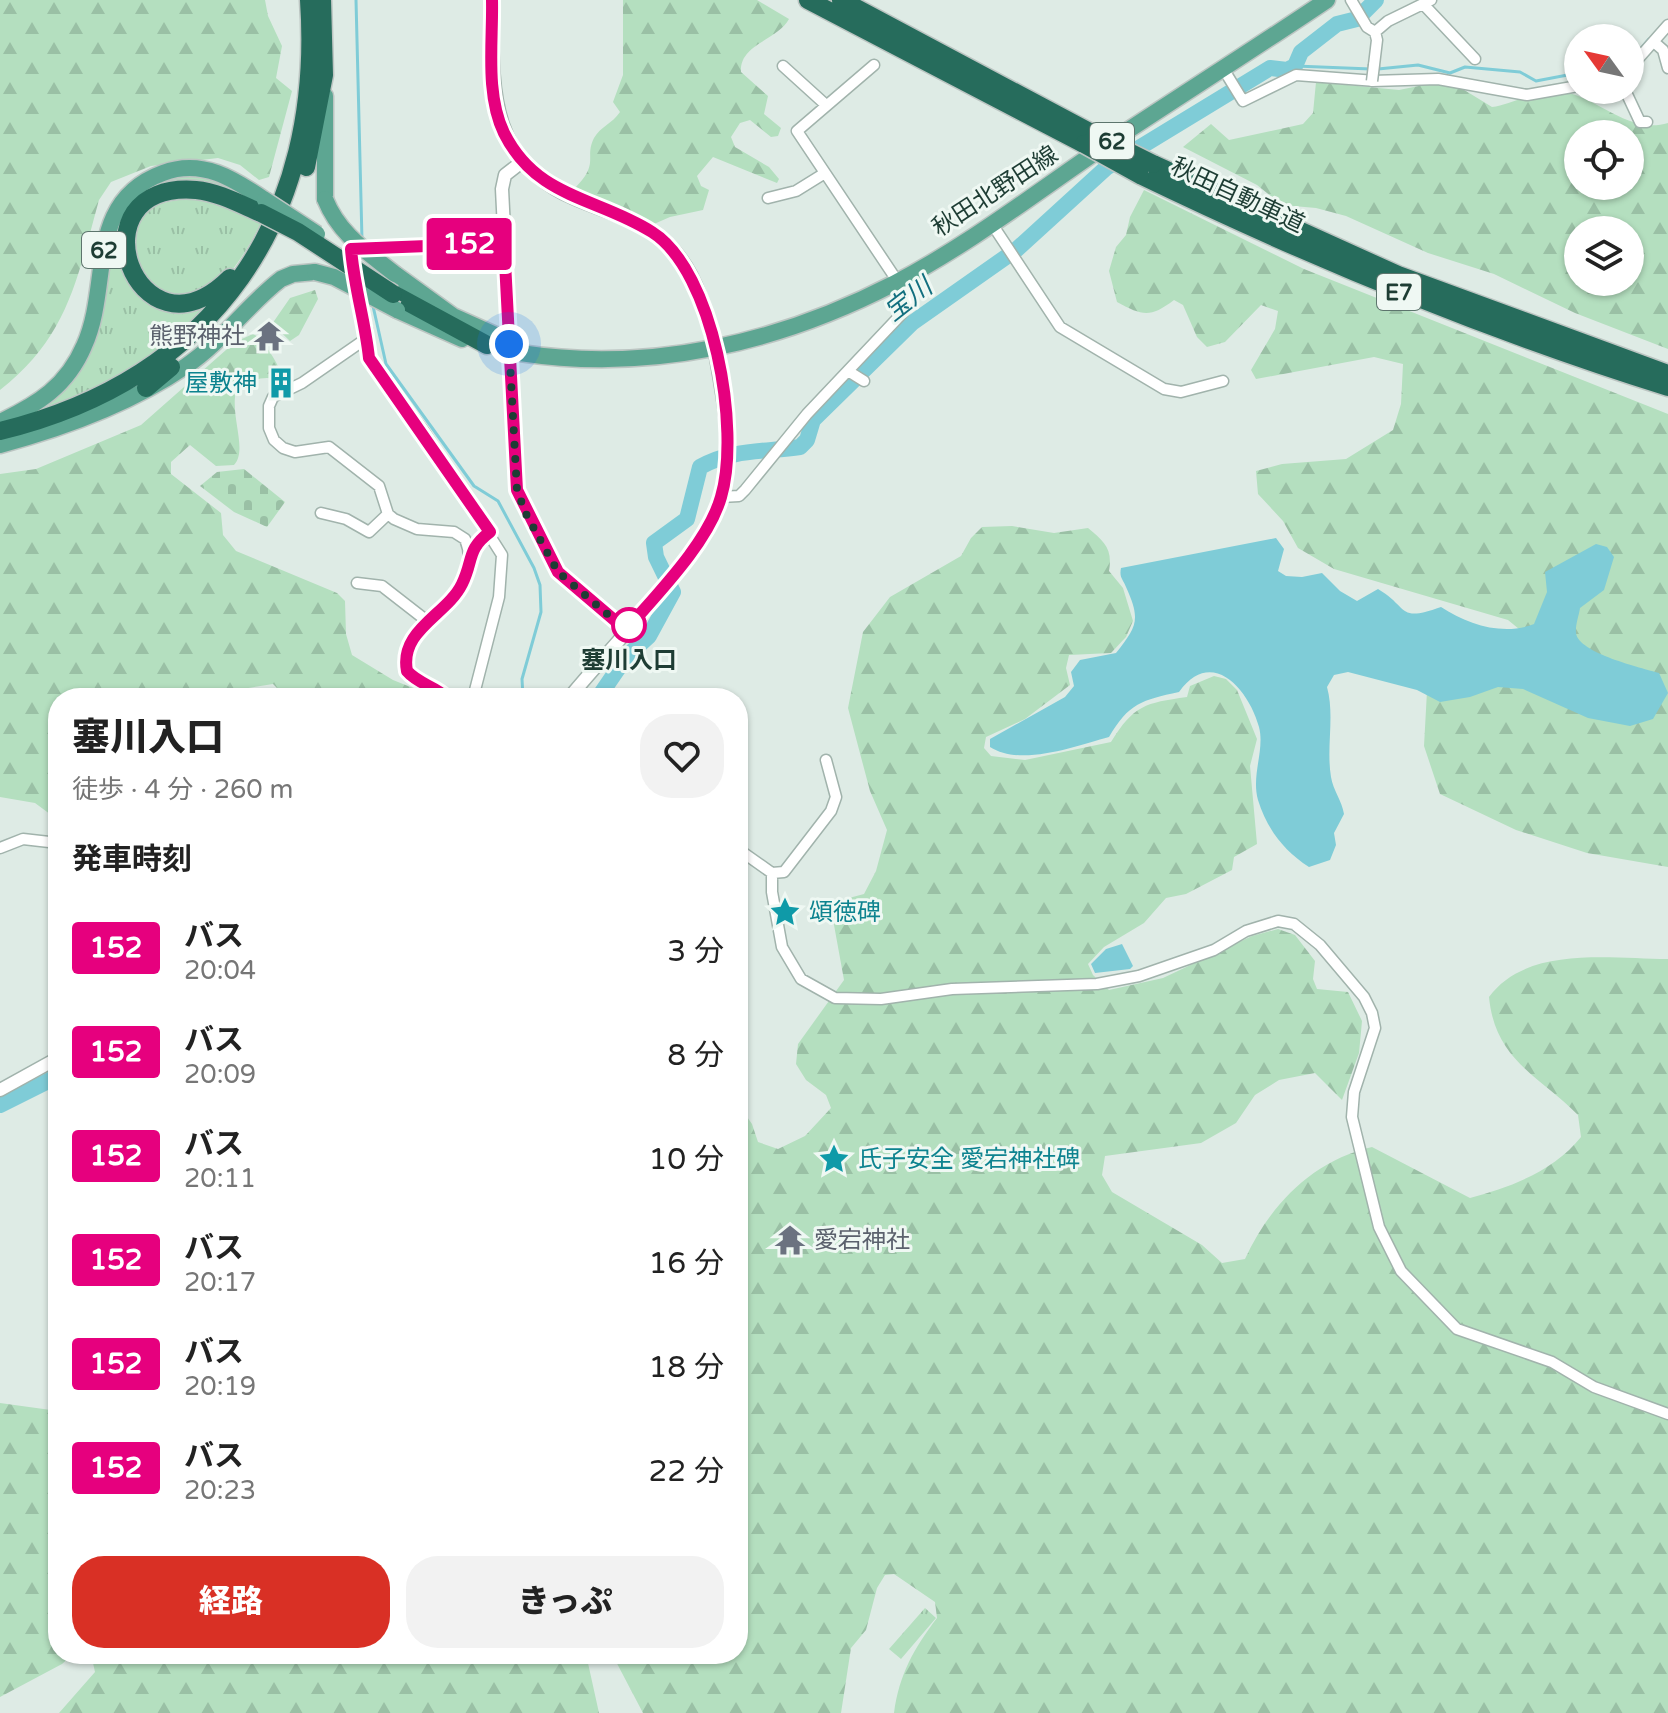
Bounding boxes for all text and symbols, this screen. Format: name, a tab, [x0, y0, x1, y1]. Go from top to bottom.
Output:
north arrow	[1564, 24, 1644, 104]
map controls	[1564, 24, 1644, 296]
button: locate	[1564, 120, 1644, 200]
road number: 62	[1090, 123, 1134, 159]
street label: 秋田北野田線	[927, 140, 1064, 243]
street label: 秋田自動車道	[1166, 152, 1309, 239]
button: layers	[1564, 216, 1644, 296]
line badge: 152	[423, 218, 515, 270]
text: 152	[443, 227, 495, 261]
road number: 62	[82, 232, 126, 268]
water label: 宝川	[878, 269, 941, 328]
road number: E7	[1377, 274, 1421, 310]
temple icon: 熊野神社	[252, 319, 286, 353]
place label: 熊野神社	[149, 322, 245, 351]
your location	[489, 324, 529, 364]
building icon: 屋敷神	[264, 366, 298, 400]
place label: 屋敷神	[185, 369, 257, 398]
marker: 塞川入口	[612, 608, 646, 642]
place label: 塞川入口	[581, 646, 677, 675]
button: heart	[640, 714, 724, 798]
text: 塞川入口	[72, 715, 224, 761]
text: 徒歩 · 4 分 · 260 m	[72, 774, 293, 805]
text: 発車時刻	[72, 841, 192, 878]
place icon: 頌徳碑	[768, 895, 802, 929]
place label: 頌徳碑	[809, 898, 881, 927]
text: バス	[184, 918, 244, 955]
text: 152	[90, 931, 142, 965]
text: 3 分	[667, 933, 724, 970]
text: 20:04	[184, 955, 256, 986]
text: バス	[184, 1022, 244, 1059]
text: 152	[90, 1035, 142, 1069]
text: 8 分	[667, 1037, 724, 1074]
text: 20:09	[184, 1059, 256, 1090]
text: バス	[184, 1126, 244, 1163]
text: 152	[90, 1139, 142, 1173]
text: 10 分	[649, 1141, 724, 1178]
place icon: 氏子安全 愛宕神社碑	[817, 1142, 851, 1176]
place label: 氏子安全 愛宕神社碑	[858, 1145, 1080, 1174]
text: 20:11	[184, 1163, 256, 1194]
temple icon: 愛宕神社	[773, 1223, 807, 1257]
place label: 愛宕神社	[814, 1226, 910, 1255]
text: バス	[184, 1230, 244, 1267]
text: 152	[90, 1243, 142, 1277]
text: 16 分	[649, 1245, 724, 1282]
text: 20:17	[184, 1267, 256, 1298]
text: バス	[184, 1334, 244, 1371]
text: 152	[90, 1347, 142, 1381]
text: 18 分	[649, 1349, 724, 1386]
text: 20:19	[184, 1371, 256, 1402]
text: バス	[184, 1438, 244, 1475]
text: 152	[90, 1451, 142, 1485]
text: 22 分	[649, 1453, 724, 1490]
text: 20:23	[184, 1475, 256, 1506]
button: 経路	[72, 1556, 390, 1648]
button: きっぷ	[406, 1556, 724, 1648]

